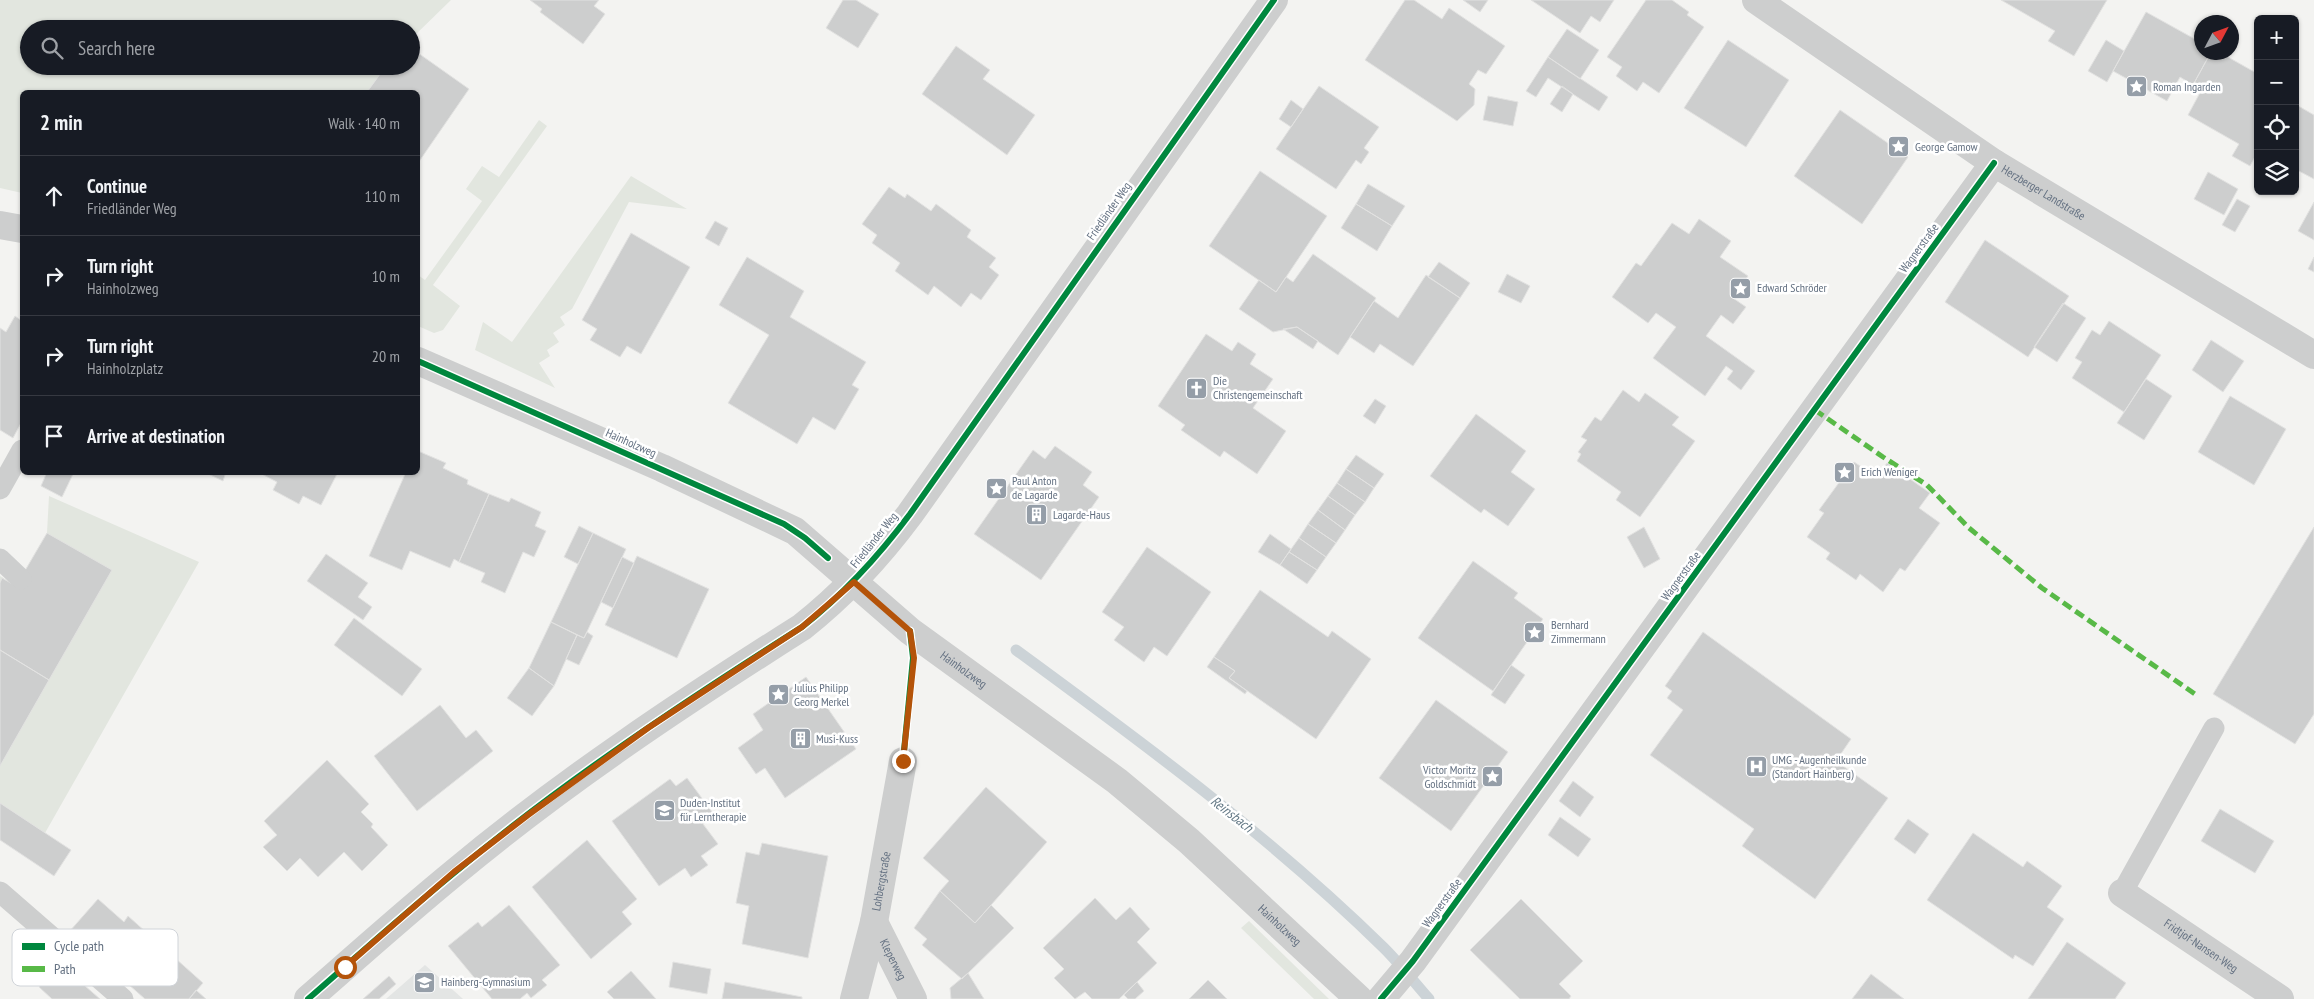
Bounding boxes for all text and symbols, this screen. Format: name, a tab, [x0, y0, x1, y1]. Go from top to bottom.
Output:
north arrow	[2194, 15, 2239, 60]
map controls	[2254, 15, 2299, 195]
button: +	[2254, 15, 2299, 60]
search box	[20, 20, 420, 75]
icon: search	[38, 34, 66, 62]
text: Search here	[78, 36, 155, 60]
button: −	[2254, 60, 2299, 105]
place icon: Roman Ingarden	[2125, 75, 2149, 99]
place label: Roman Ingarden	[2153, 79, 2221, 94]
button: locate	[2254, 105, 2299, 150]
text: 2 min	[40, 109, 82, 136]
text: Walk · 140 m	[328, 113, 400, 133]
place icon: George Gamow	[1887, 135, 1911, 159]
place label: George Gamow	[1915, 139, 1979, 154]
button: layers	[2254, 150, 2299, 195]
street label: Herzberger Landstraße	[1999, 161, 2088, 223]
text: Continue	[87, 174, 147, 198]
street label: Friedländer Weg	[1083, 179, 1134, 243]
icon: ahead	[40, 182, 68, 210]
text: 110 m	[365, 186, 400, 206]
text: Friedländer Weg	[87, 198, 177, 218]
street label: Wagnerstraße	[1896, 220, 1942, 275]
text: Turn right	[87, 254, 153, 278]
icon: right	[40, 262, 68, 290]
text: 10 m	[372, 266, 400, 286]
place icon: Edward Schröder	[1729, 276, 1753, 300]
text: Hainholzweg	[87, 278, 159, 298]
place label: Edward Schröder	[1757, 280, 1828, 295]
text: Turn right	[87, 334, 153, 358]
icon: right	[40, 342, 68, 370]
text: 20 m	[372, 346, 400, 366]
text: Hainholzplatz	[87, 358, 163, 378]
place label: Die Christengemeinschaft	[1213, 373, 1303, 402]
church icon: Die Christengemeinschaft	[1185, 376, 1209, 400]
icon: arrive	[40, 422, 68, 450]
text: Arrive at destination	[87, 424, 225, 448]
street label: Hainholzweg	[604, 425, 659, 460]
place icon: Erich Weniger	[1833, 460, 1857, 484]
place label: Erich Weniger	[1861, 464, 1919, 479]
place label: Paul Anton de Lagarde	[1012, 473, 1058, 502]
place icon: Paul Anton de Lagarde	[984, 476, 1008, 500]
building icon: Lagarde-Haus	[1025, 503, 1049, 527]
place label: Lagarde-Haus	[1053, 507, 1110, 522]
street label: Friedländer Weg	[847, 509, 901, 571]
street label: Wagnerstraße	[1658, 548, 1704, 603]
place label: Bernhard Zimmermann	[1551, 617, 1606, 646]
place icon: Bernhard Zimmermann	[1523, 620, 1547, 644]
street label: Hainholzweg	[938, 647, 990, 691]
place label: Julius Philipp Georg Merkel	[793, 680, 849, 709]
place icon: Julius Philipp Georg Merkel	[766, 683, 790, 707]
building icon: Musi-Kuss	[788, 727, 812, 751]
place label: Musi-Kuss	[816, 731, 858, 746]
route end	[892, 750, 915, 773]
place label: UMG - Augenheilkunde (Standort Hainberg)	[1772, 752, 1866, 781]
hospital icon: UMG - Augenheilkunde (Standort Hainberg)	[1744, 755, 1768, 779]
place label: Victor Moritz Goldschmidt	[1422, 762, 1477, 791]
place icon: Victor Moritz Goldschmidt	[1480, 765, 1504, 789]
water label: Reinsbach	[1207, 792, 1257, 837]
place label: Duden-Institut für Lerntherapie	[680, 795, 747, 824]
school or university icon: Duden-Institut für Lerntherapie	[652, 798, 676, 822]
street label: Lohbergstraße	[868, 850, 894, 912]
street label: Wagnerstraße	[1419, 875, 1465, 930]
street label: Hainholzweg	[1255, 901, 1305, 949]
street label: Fridtjof-Nansen-Weg	[2161, 915, 2241, 976]
legend	[12, 929, 178, 986]
street label: Kleperweg	[877, 936, 910, 982]
text: Cycle path	[54, 937, 104, 955]
route start	[334, 956, 357, 979]
text: Path	[54, 960, 76, 978]
school or university icon: Hainberg-Gymnasium	[413, 970, 437, 994]
place label: Hainberg-Gymnasium	[441, 974, 530, 989]

